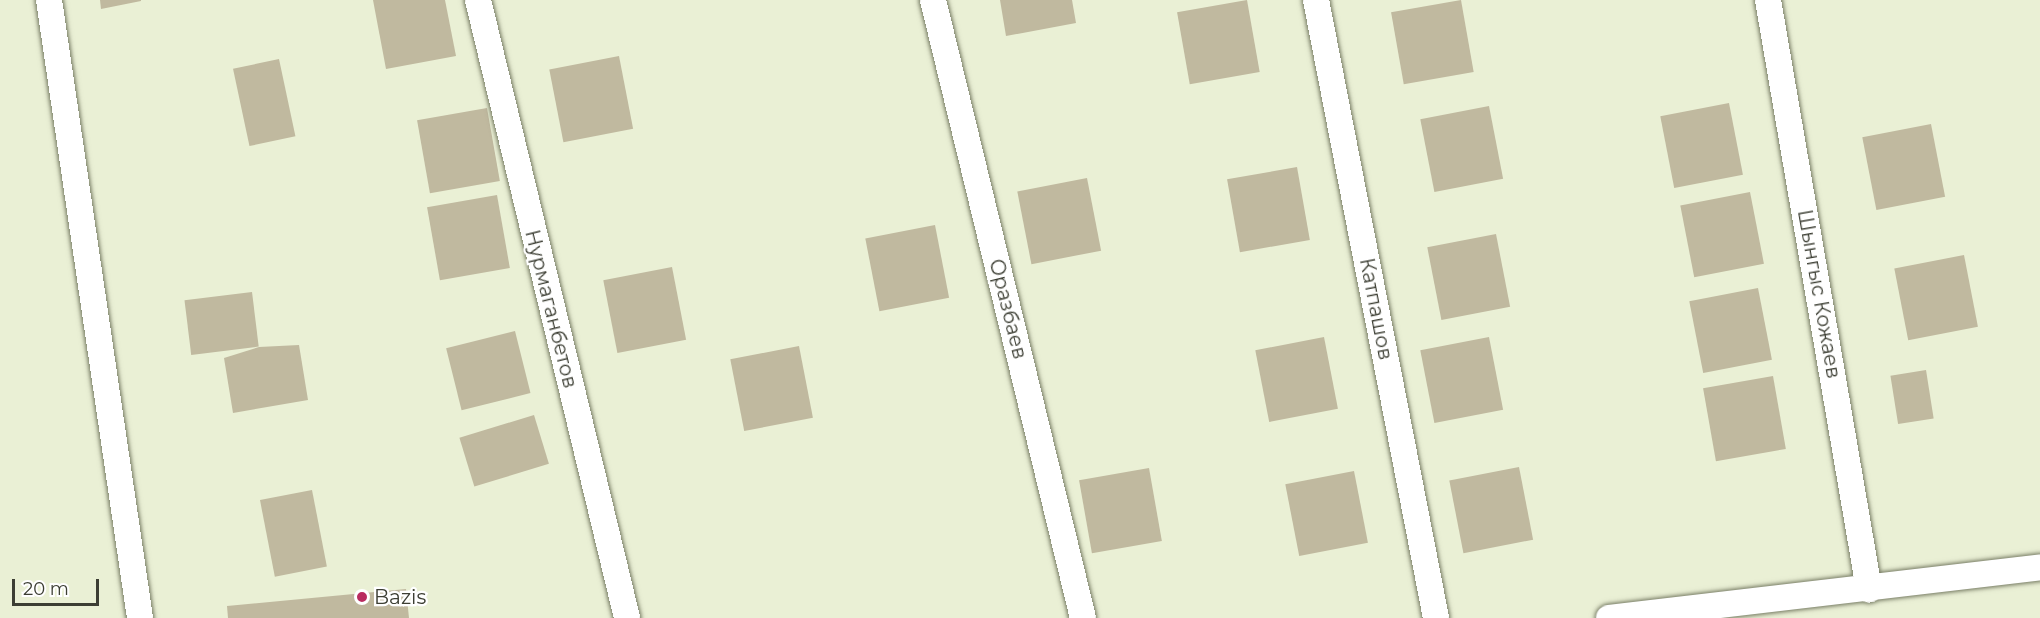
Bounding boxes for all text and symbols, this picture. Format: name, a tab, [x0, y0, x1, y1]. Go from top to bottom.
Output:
street label: Шынгыс Кожаев	[1792, 208, 1846, 380]
street label: Нурмаганбетов	[520, 227, 582, 391]
street label: Оразбаев	[984, 256, 1032, 362]
street label: Катпашов	[1354, 256, 1398, 362]
scale bar	[15, 567, 102, 605]
text: 20 m	[23, 578, 69, 600]
place label: Bazis	[374, 585, 426, 609]
marker: Bazis	[355, 590, 369, 604]

